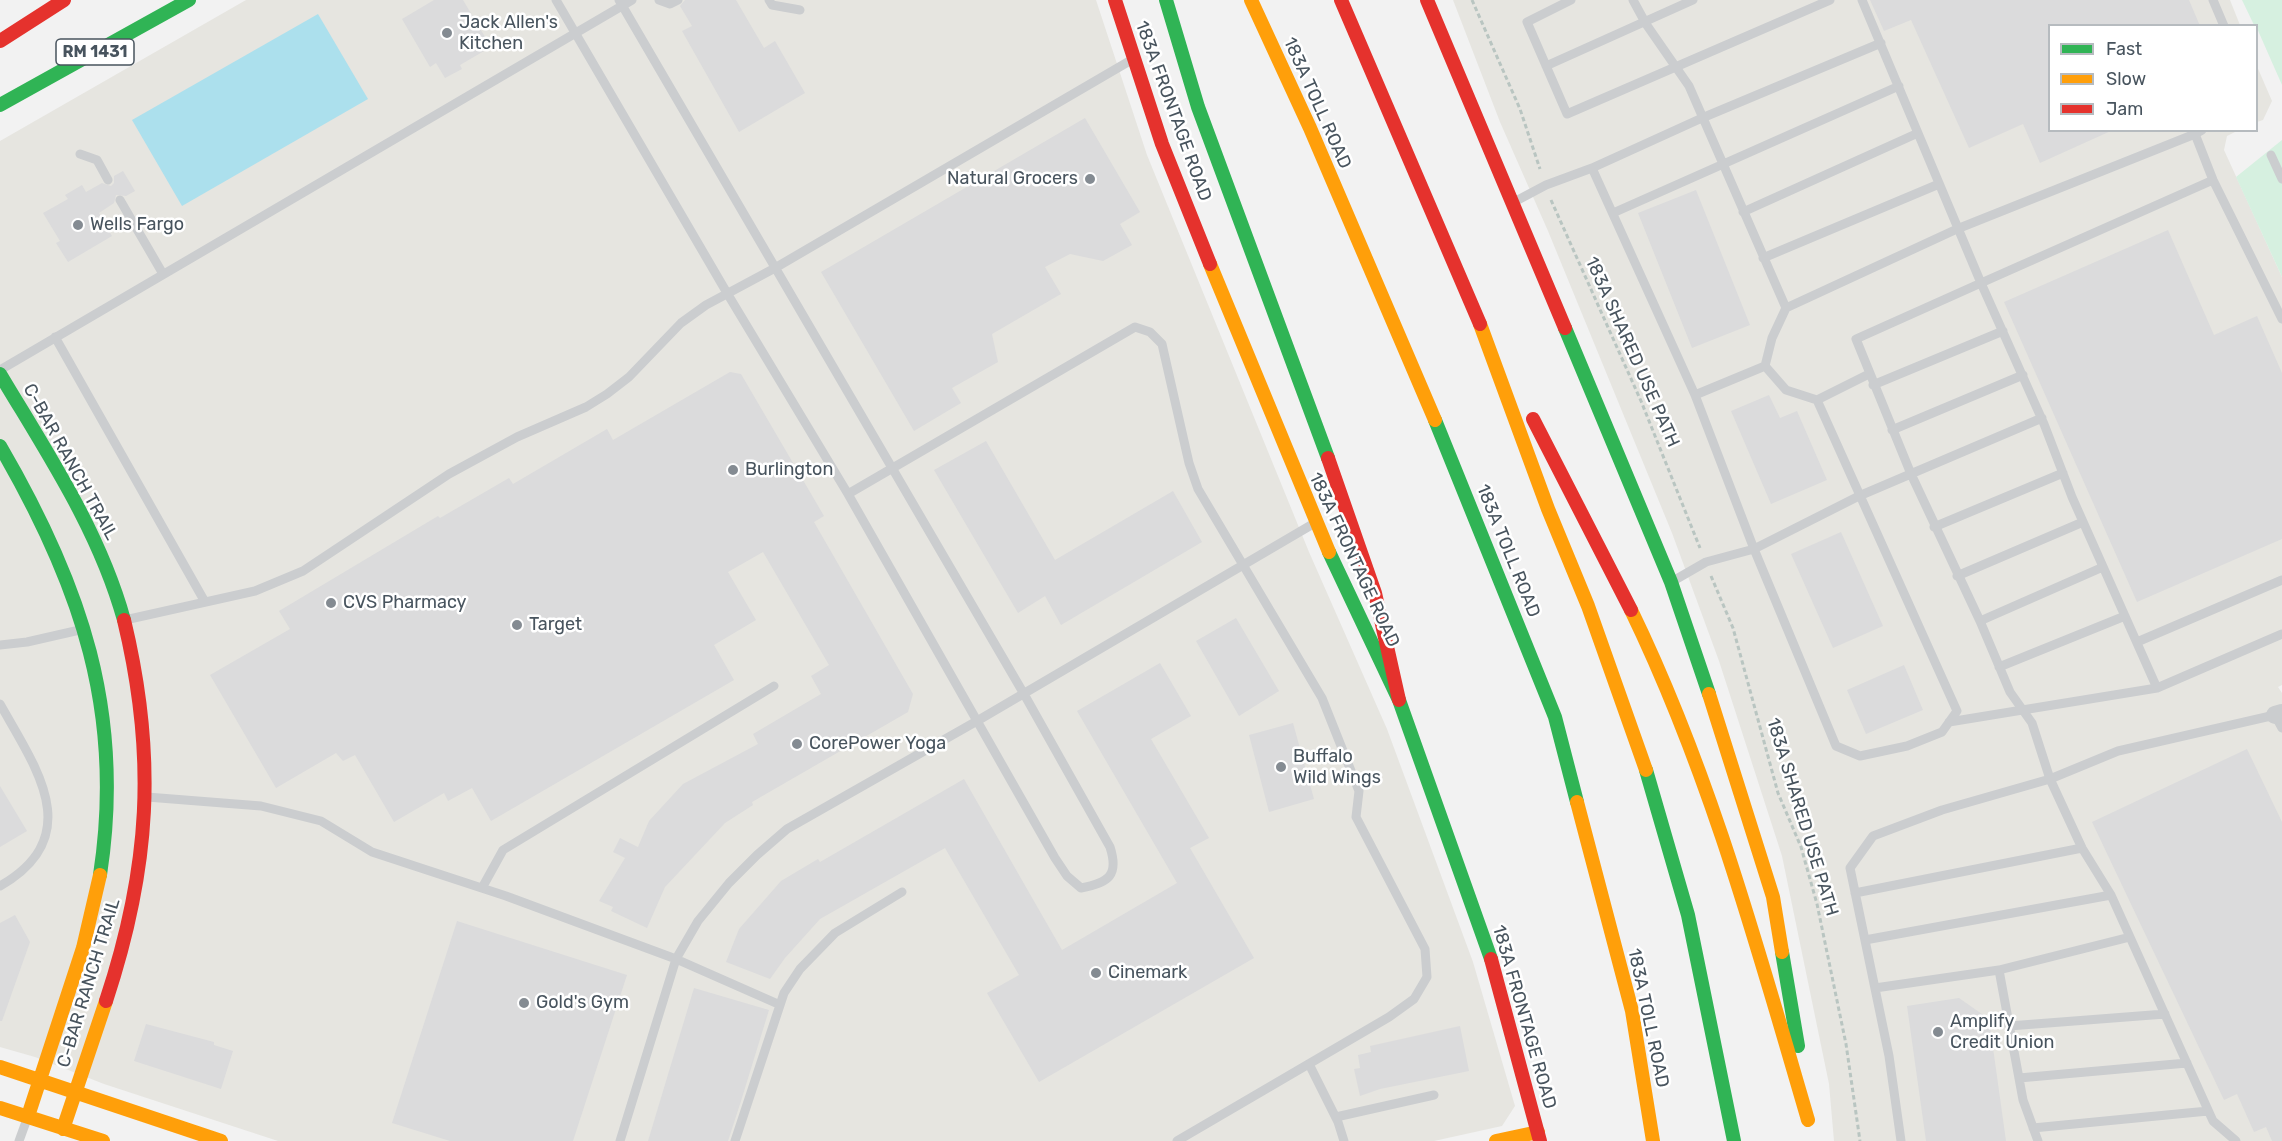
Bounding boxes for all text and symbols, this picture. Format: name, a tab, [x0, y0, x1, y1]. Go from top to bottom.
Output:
place label: Jack Allen's Kitchen	[459, 12, 558, 54]
street label: 183A FRONTAGE ROAD	[1130, 18, 1216, 204]
legend	[2048, 24, 2258, 132]
marker: Jack Allen's Kitchen	[440, 26, 454, 40]
street label: 183A TOLL ROAD	[1278, 34, 1356, 172]
text: Fast	[2106, 38, 2142, 60]
road number: RM 1431	[56, 39, 134, 65]
text: Slow	[2106, 68, 2146, 90]
text: Jam	[2106, 98, 2143, 120]
place label: Natural Grocers	[947, 168, 1078, 190]
marker: Natural Grocers	[1083, 172, 1097, 186]
place label: Wells Fargo	[90, 214, 184, 236]
marker: Wells Fargo	[71, 218, 85, 232]
street label: 183A SHARED USE PATH	[1580, 254, 1684, 450]
street label: C-BAR RANCH TRAIL	[18, 380, 122, 544]
place label: Burlington	[745, 459, 833, 481]
marker: Burlington	[726, 463, 740, 477]
street label: 183A FRONTAGE ROAD	[1304, 469, 1404, 651]
street label: 183A TOLL ROAD	[1471, 481, 1545, 621]
place label: CVS Pharmacy	[343, 592, 467, 614]
marker: CVS Pharmacy	[324, 596, 338, 610]
place label: Target	[529, 614, 582, 636]
marker: Target	[510, 618, 524, 632]
street label: 183A SHARED USE PATH	[1762, 715, 1842, 919]
place label: CorePower Yoga	[809, 733, 946, 755]
marker: CorePower Yoga	[790, 737, 804, 751]
place label: Buffalo Wild Wings	[1293, 746, 1381, 789]
marker: Buffalo Wild Wings	[1274, 760, 1288, 774]
street label: C-BAR RANCH TRAIL	[53, 896, 125, 1070]
street label: 183A FRONTAGE ROAD	[1487, 923, 1561, 1111]
street label: 183A TOLL ROAD	[1623, 946, 1673, 1090]
place label: Cinemark	[1108, 962, 1187, 984]
marker: Cinemark	[1089, 966, 1103, 980]
place label: Gold's Gym	[536, 992, 629, 1014]
marker: Gold's Gym	[517, 996, 531, 1010]
place label: Amplify Credit Union	[1950, 1011, 2054, 1054]
marker: Amplify Credit Union	[1931, 1025, 1945, 1039]

